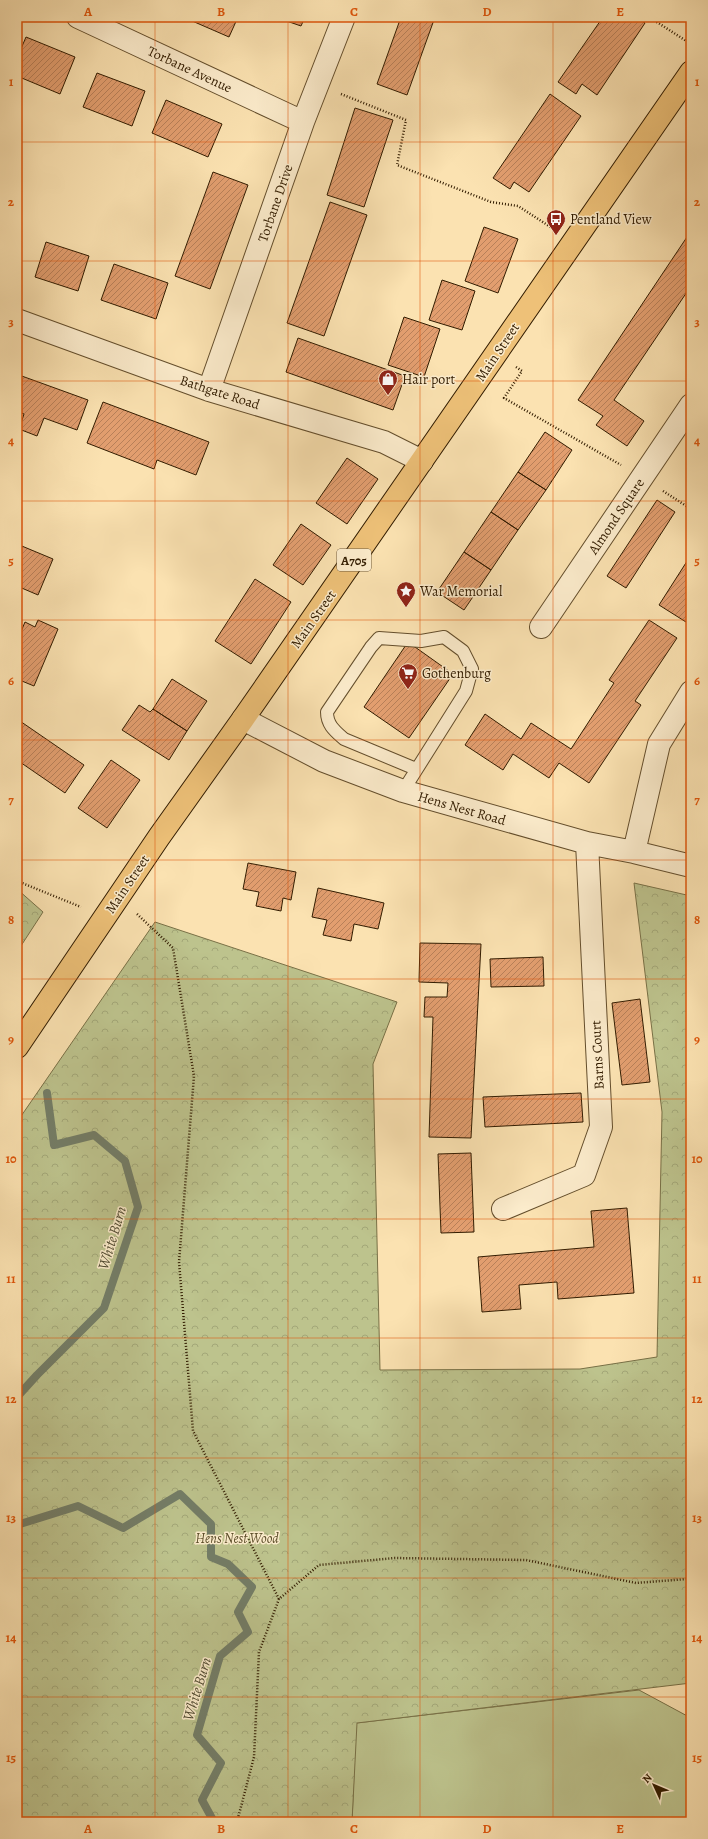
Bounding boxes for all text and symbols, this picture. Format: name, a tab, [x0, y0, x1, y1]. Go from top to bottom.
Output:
text: A	[83, 3, 93, 20]
text: B	[217, 3, 225, 20]
text: C	[350, 3, 358, 20]
text: D	[482, 3, 492, 20]
text: E	[616, 3, 624, 20]
street label: Torbane Avenue	[144, 42, 235, 97]
text: 1	[9, 73, 14, 90]
text: 1	[695, 73, 700, 90]
street label: Torbane Drive	[253, 162, 298, 245]
text: 2	[8, 193, 15, 210]
text: 2	[694, 193, 701, 210]
bus stop icon: Pentland View	[545, 208, 567, 236]
place label: Pentland View	[570, 210, 652, 229]
text: 3	[8, 313, 14, 330]
text: 3	[694, 313, 700, 330]
street label: Main Street	[471, 319, 524, 385]
shop icon: Hair port	[377, 368, 399, 396]
place label: Hair port	[402, 370, 456, 389]
street label: Bathgate Road	[177, 371, 263, 415]
text: 4	[8, 432, 14, 449]
text: 4	[694, 432, 700, 449]
street label: Almond Square	[583, 475, 649, 559]
road number: A705	[337, 549, 371, 571]
text: 5	[8, 552, 14, 569]
text: 5	[694, 552, 700, 569]
place icon: War Memorial	[395, 580, 417, 608]
place label: War Memorial	[419, 582, 503, 601]
street label: Main Street	[286, 586, 341, 652]
supermarket icon: Gothenburg	[397, 662, 419, 690]
place label: Gothenburg	[422, 664, 491, 683]
text: 6	[8, 672, 14, 689]
text: 6	[694, 672, 700, 689]
street label: Hens Nest Road	[416, 787, 509, 830]
text: 7	[8, 791, 14, 808]
text: 7	[694, 791, 700, 808]
street label: Main Street	[101, 851, 154, 917]
text: 8	[8, 911, 14, 928]
text: 8	[694, 911, 700, 928]
street label: Barns Court	[586, 1019, 609, 1090]
text: 9	[8, 1031, 14, 1048]
text: 9	[694, 1031, 700, 1048]
text: 10	[5, 1150, 17, 1167]
text: 10	[691, 1150, 703, 1167]
water label: White Burn	[93, 1204, 131, 1272]
text: 11	[6, 1270, 16, 1287]
text: 11	[692, 1270, 702, 1287]
text: 12	[6, 1390, 17, 1407]
text: 12	[692, 1390, 703, 1407]
text: 13	[6, 1509, 17, 1526]
text: 13	[692, 1509, 703, 1526]
park label: Hens Nest Wood	[195, 1529, 279, 1548]
text: 14	[6, 1629, 16, 1646]
text: 14	[692, 1629, 702, 1646]
water label: White Burn	[178, 1655, 216, 1723]
text: 15	[6, 1749, 17, 1766]
text: 15	[692, 1749, 703, 1766]
north arrow	[634, 1765, 674, 1805]
text: N	[639, 1770, 655, 1786]
text: A	[83, 1820, 93, 1837]
text: B	[217, 1820, 225, 1837]
text: C	[350, 1820, 358, 1837]
text: D	[482, 1820, 492, 1837]
text: E	[616, 1820, 624, 1837]

